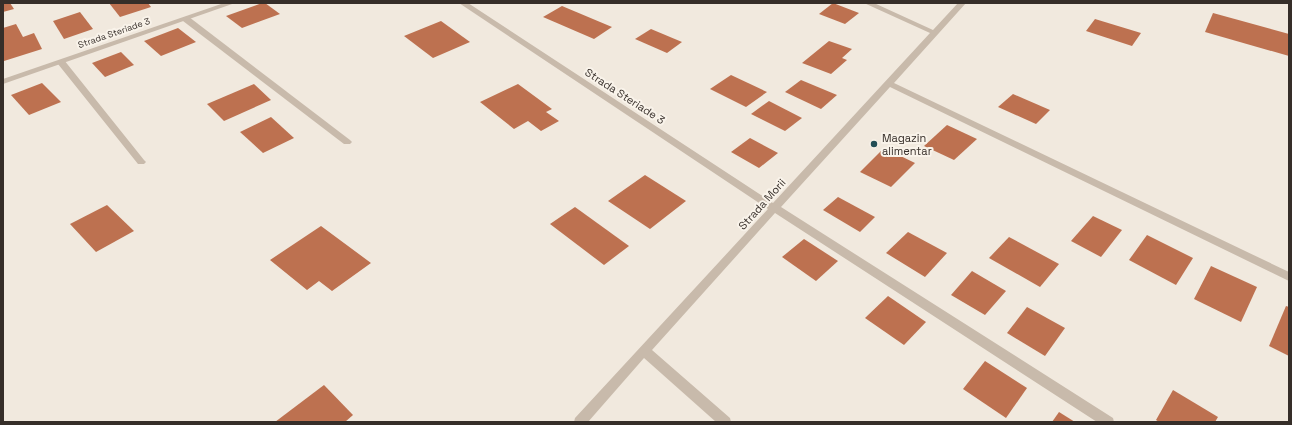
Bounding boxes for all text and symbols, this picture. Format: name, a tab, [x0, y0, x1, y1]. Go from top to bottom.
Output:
street label: Strada Steriade 3	[76, 15, 152, 51]
street label: Strada Steriade 3	[582, 65, 668, 127]
place label: Magazin alimentar	[882, 131, 932, 158]
marker: Magazin alimentar	[869, 139, 879, 149]
street label: Strada Morii	[735, 175, 789, 232]

